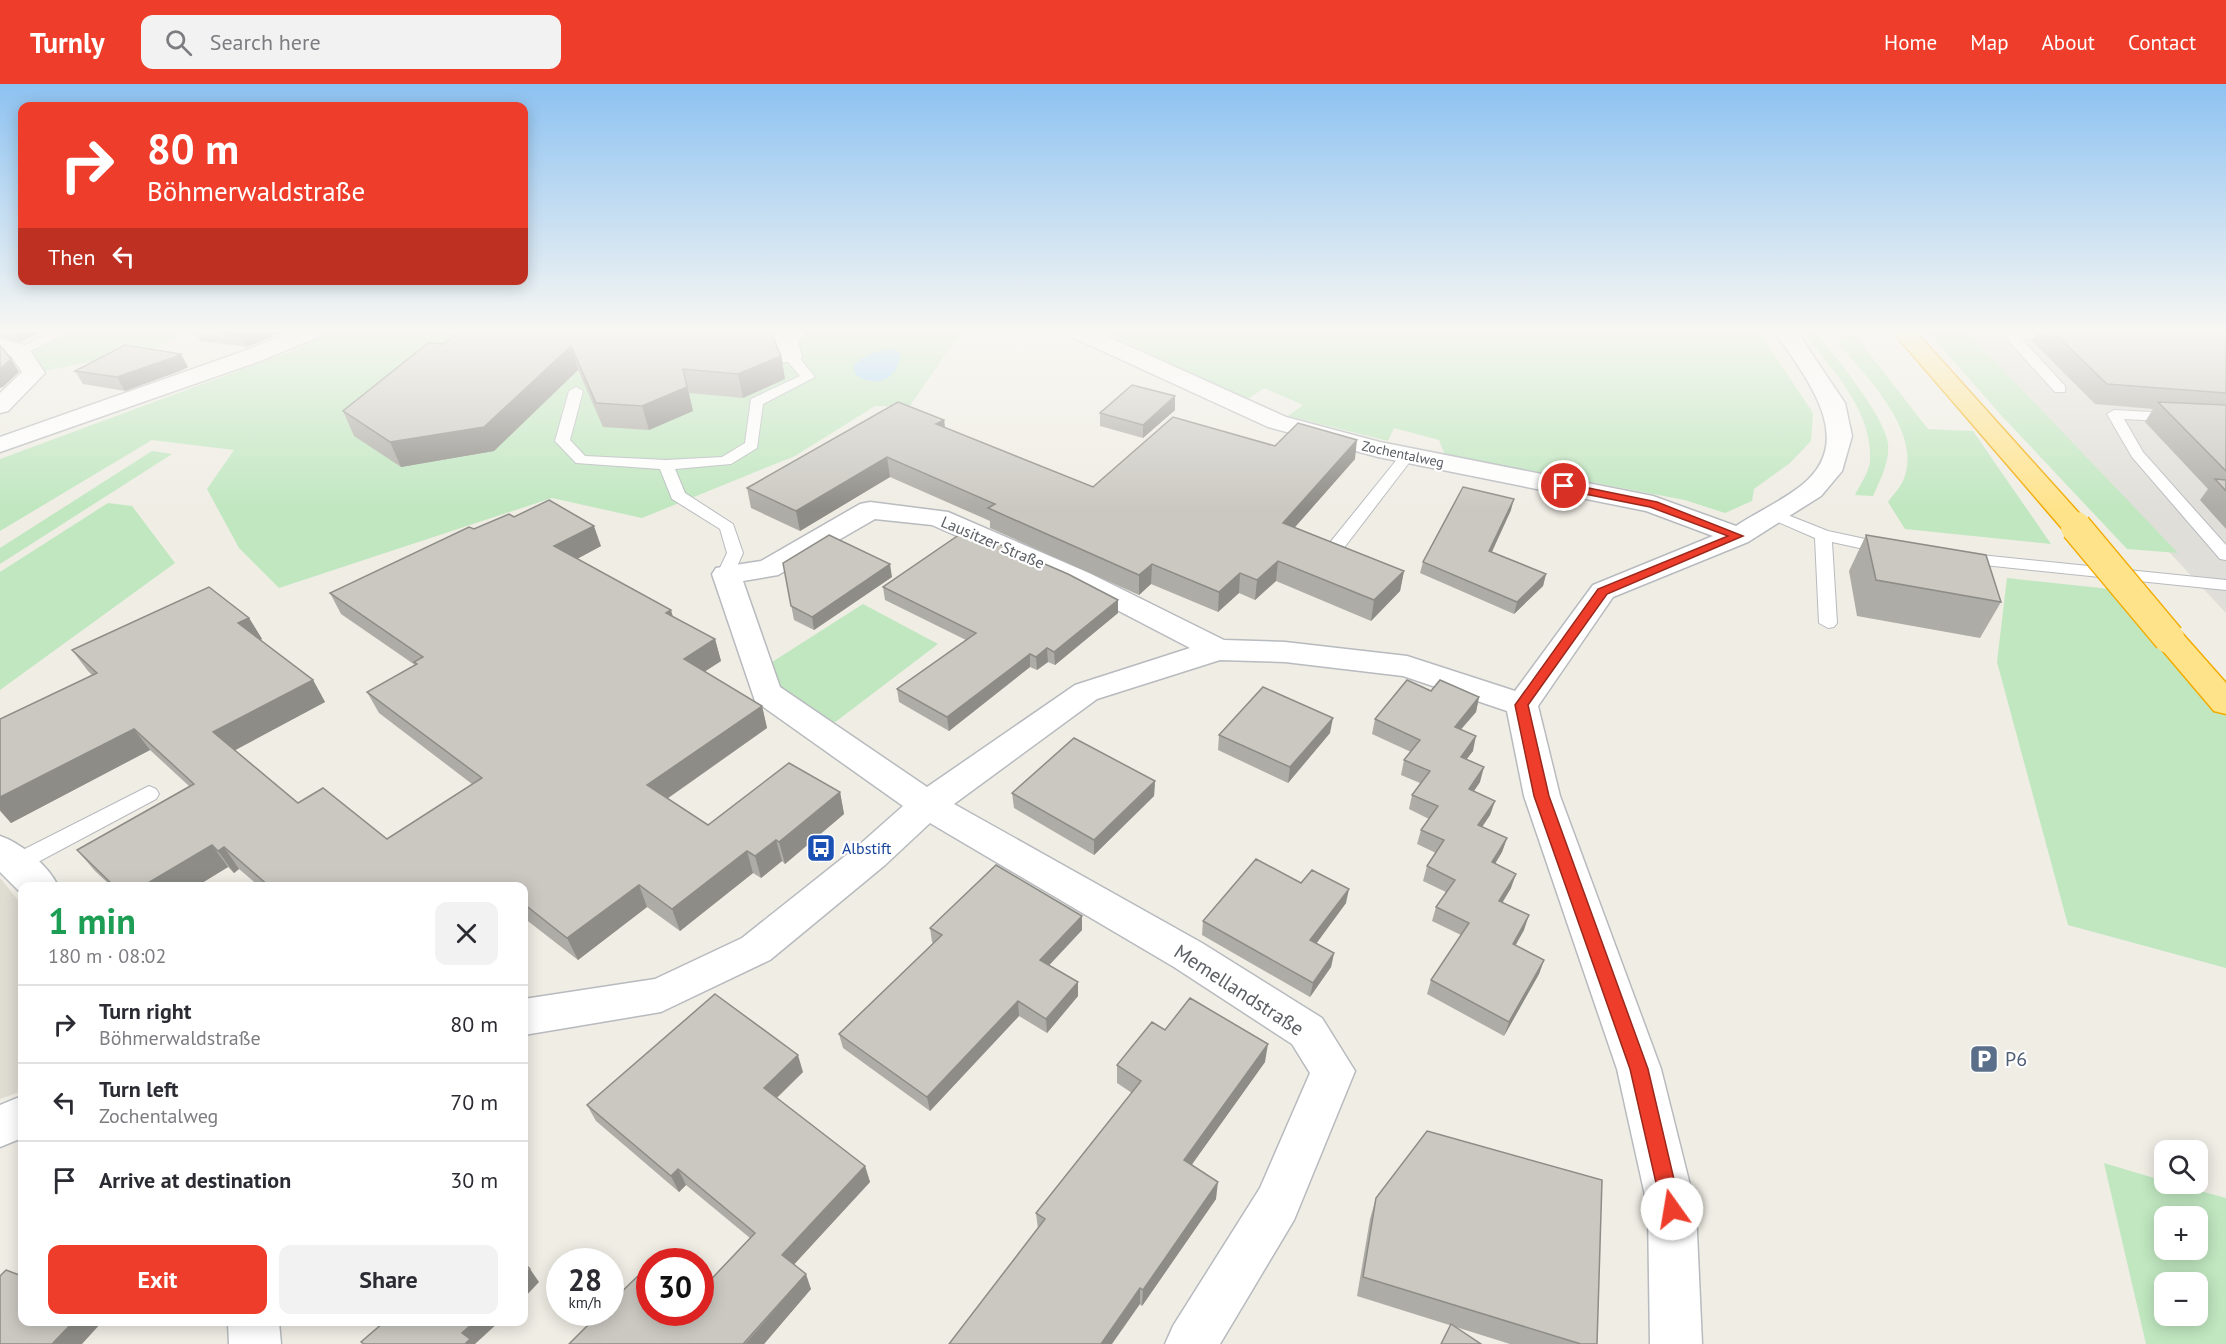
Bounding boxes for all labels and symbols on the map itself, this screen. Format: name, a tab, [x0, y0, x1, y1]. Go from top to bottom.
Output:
street label: Zochentalweg	[1360, 437, 1446, 471]
pin	[1538, 460, 1589, 511]
street label: Lausitzer Straße	[938, 511, 1048, 573]
bus stop icon: Albstift	[805, 832, 837, 864]
place label: Albstift	[842, 838, 892, 858]
street label: Memellandstraße	[1169, 938, 1309, 1042]
parking icon: P6	[1968, 1043, 2000, 1075]
place label: P6	[2005, 1046, 2027, 1072]
position arrow	[1640, 1177, 1704, 1241]
speed limit sign: 30	[636, 1248, 714, 1326]

